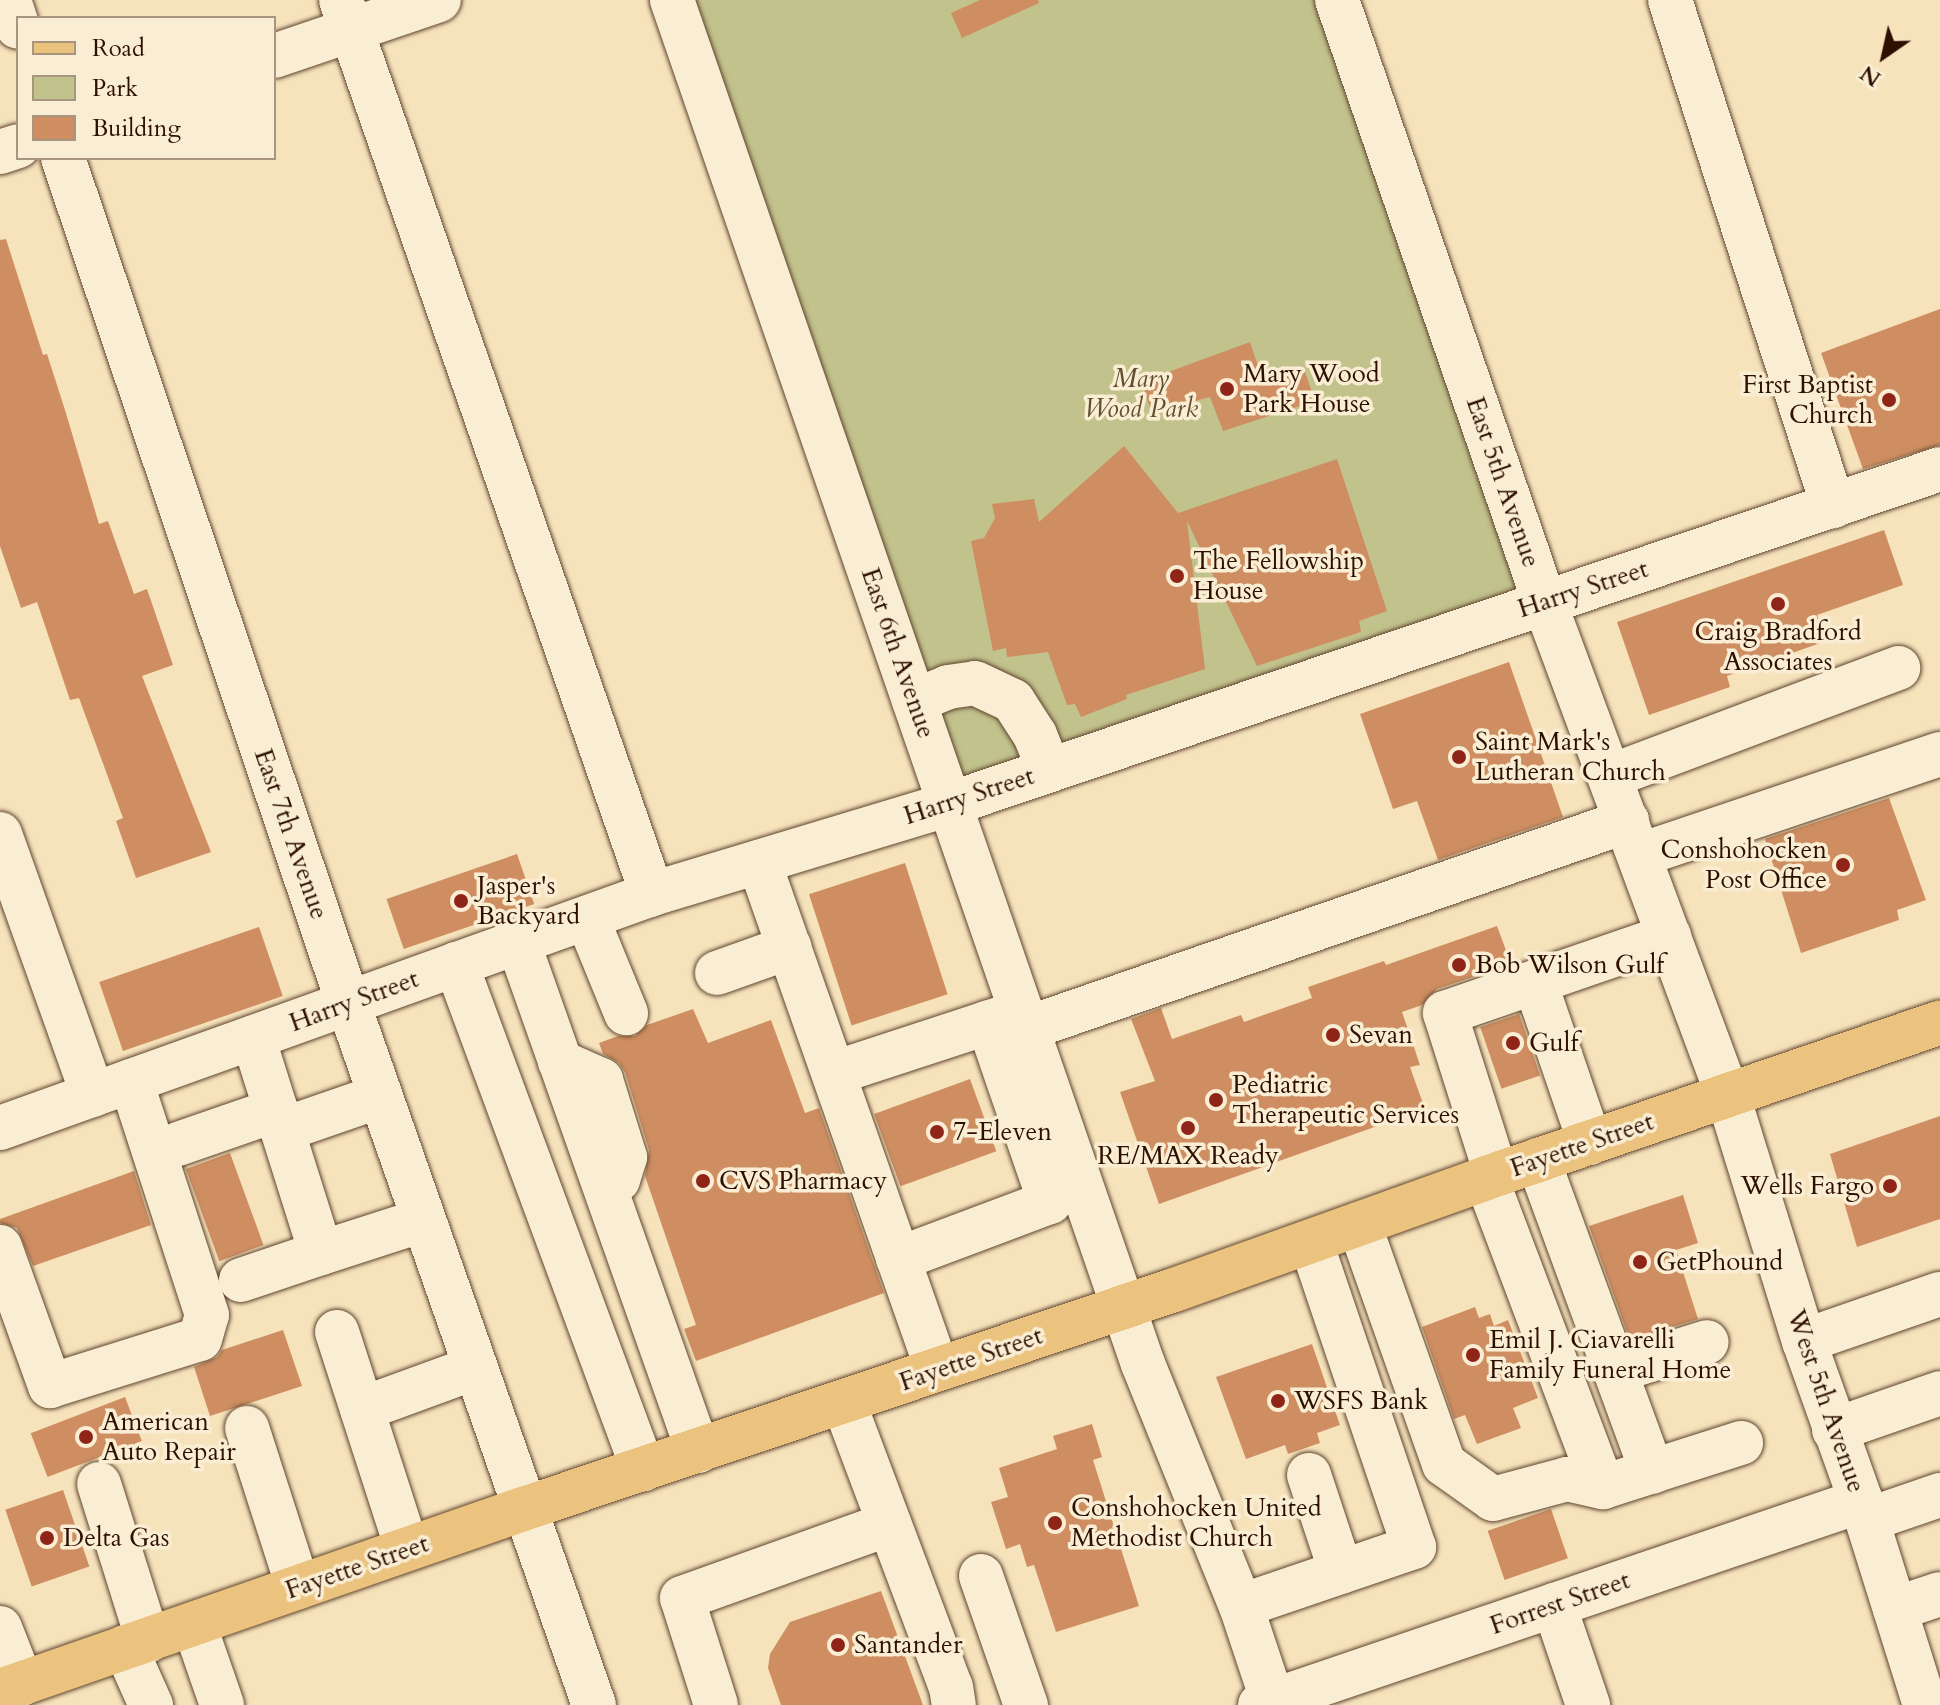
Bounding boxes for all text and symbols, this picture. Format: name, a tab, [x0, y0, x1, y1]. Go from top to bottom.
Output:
legend	[16, 16, 276, 160]
north arrow	[1844, 16, 1924, 96]
text: Road	[92, 32, 145, 65]
text: N	[1854, 58, 1887, 94]
text: Park	[92, 72, 138, 105]
text: Building	[92, 112, 181, 145]
place label: Mary Wood Park House	[1243, 358, 1380, 420]
park label: Mary Wood Park	[1084, 363, 1198, 424]
place label: First Baptist Church	[1742, 369, 1873, 430]
marker: Mary Wood Park House	[1218, 380, 1236, 398]
marker: First Baptist Church	[1880, 391, 1898, 409]
street label: East 5th Avenue	[1459, 393, 1547, 571]
place label: The Fellowship House	[1193, 545, 1364, 606]
street label: Harry Street	[1514, 553, 1652, 625]
street label: East 6th Avenue	[854, 564, 942, 742]
marker: The Fellowship House	[1168, 567, 1186, 585]
marker: Craig Bradford Associates	[1769, 595, 1787, 613]
place label: Craig Bradford Associates	[1695, 616, 1861, 678]
place label: Saint Mark's Lutheran Church	[1475, 726, 1666, 788]
street label: East 7th Avenue	[247, 745, 335, 923]
marker: Saint Mark's Lutheran Church	[1450, 748, 1468, 766]
street label: Harry Street	[900, 760, 1038, 832]
place label: Conshohocken Post Office	[1661, 834, 1827, 896]
marker: Conshohocken Post Office	[1834, 856, 1852, 874]
place label: Jasper's Backyard	[477, 870, 580, 932]
marker: Jasper's Backyard	[452, 892, 470, 910]
place label: Bob Wilson Gulf	[1475, 949, 1664, 981]
marker: Bob Wilson Gulf	[1450, 956, 1468, 974]
street label: Harry Street	[285, 963, 423, 1039]
place label: Sevan	[1349, 1019, 1413, 1051]
marker: Sevan	[1324, 1026, 1342, 1044]
place label: Gulf	[1529, 1027, 1578, 1059]
marker: Gulf	[1504, 1034, 1522, 1052]
place label: Pediatric Therapeutic Services	[1232, 1069, 1459, 1130]
marker: Pediatric Therapeutic Services	[1207, 1091, 1225, 1109]
street label: Fayette Street	[1506, 1106, 1658, 1184]
place label: 7-Eleven	[953, 1116, 1052, 1148]
marker: RE/MAX Ready	[1179, 1119, 1197, 1137]
marker: 7-Eleven	[928, 1123, 946, 1141]
place label: RE/MAX Ready	[1097, 1140, 1279, 1172]
place label: CVS Pharmacy	[719, 1165, 887, 1197]
place label: Wells Fargo	[1740, 1170, 1874, 1202]
marker: CVS Pharmacy	[694, 1172, 712, 1190]
marker: Wells Fargo	[1881, 1177, 1899, 1195]
place label: GetPhound	[1656, 1246, 1783, 1278]
marker: GetPhound	[1631, 1253, 1649, 1271]
street label: West 5th Avenue	[1780, 1305, 1872, 1497]
street label: Fayette Street	[895, 1320, 1047, 1398]
place label: Emil J. Ciavarelli Family Funeral Home	[1489, 1324, 1731, 1386]
marker: Emil J. Ciavarelli Family Funeral Home	[1464, 1346, 1482, 1364]
place label: WSFS Bank	[1294, 1385, 1428, 1417]
marker: WSFS Bank	[1269, 1392, 1287, 1410]
place label: American Auto Repair	[102, 1406, 236, 1468]
marker: American Auto Repair	[77, 1428, 95, 1446]
place label: Conshohocken United Methodist Church	[1071, 1492, 1322, 1554]
marker: Conshohocken United Methodist Church	[1046, 1514, 1064, 1532]
place label: Delta Gas	[63, 1522, 169, 1554]
street label: Fayette Street	[281, 1528, 433, 1606]
marker: Delta Gas	[38, 1529, 56, 1547]
street label: Forrest Street	[1486, 1564, 1634, 1642]
place label: Santander	[854, 1629, 962, 1661]
marker: Santander	[829, 1636, 847, 1654]

